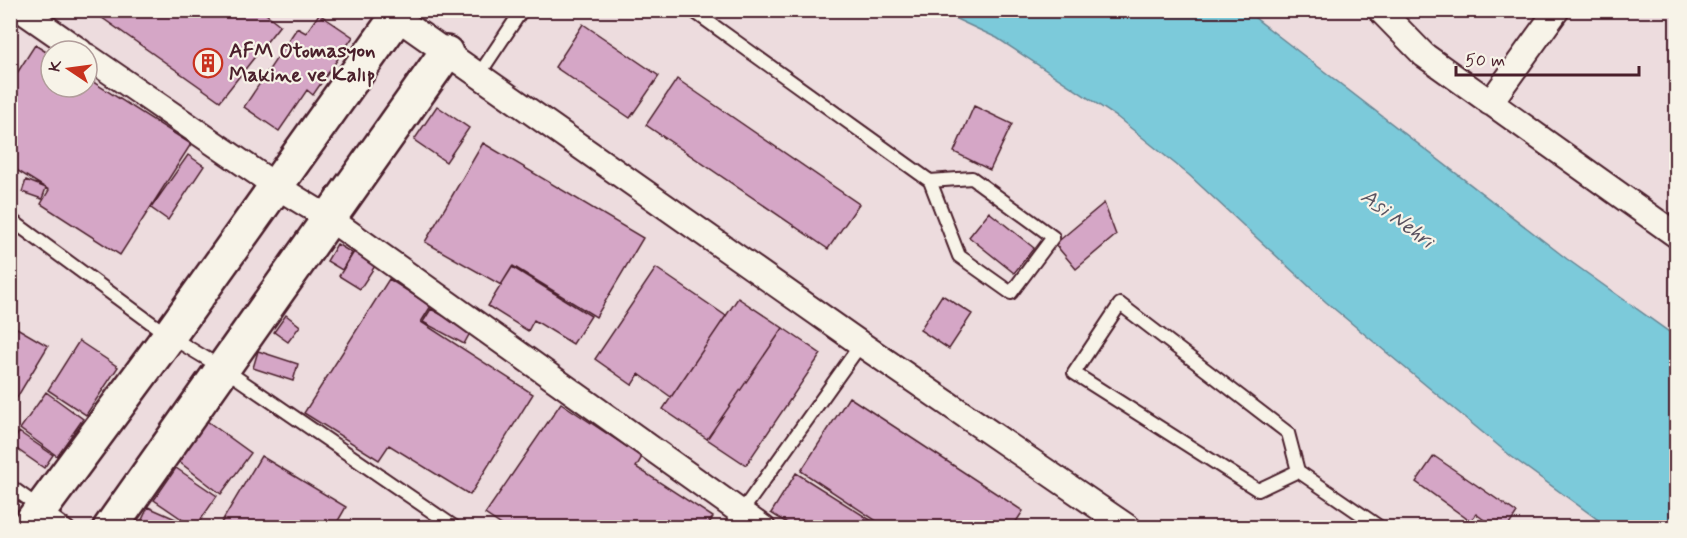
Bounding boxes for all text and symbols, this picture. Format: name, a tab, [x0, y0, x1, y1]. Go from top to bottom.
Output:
place label: AFM Otomasyon Makine ve Kalıp	[229, 37, 376, 89]
north arrow	[39, 39, 99, 99]
scale bar	[1456, 39, 1639, 77]
building icon: AFM Otomasyon Makine ve Kalıp	[192, 47, 224, 79]
text: 50 m	[1465, 49, 1505, 73]
text: K	[44, 57, 68, 74]
water label: Asi Nehri	[1355, 183, 1441, 256]

